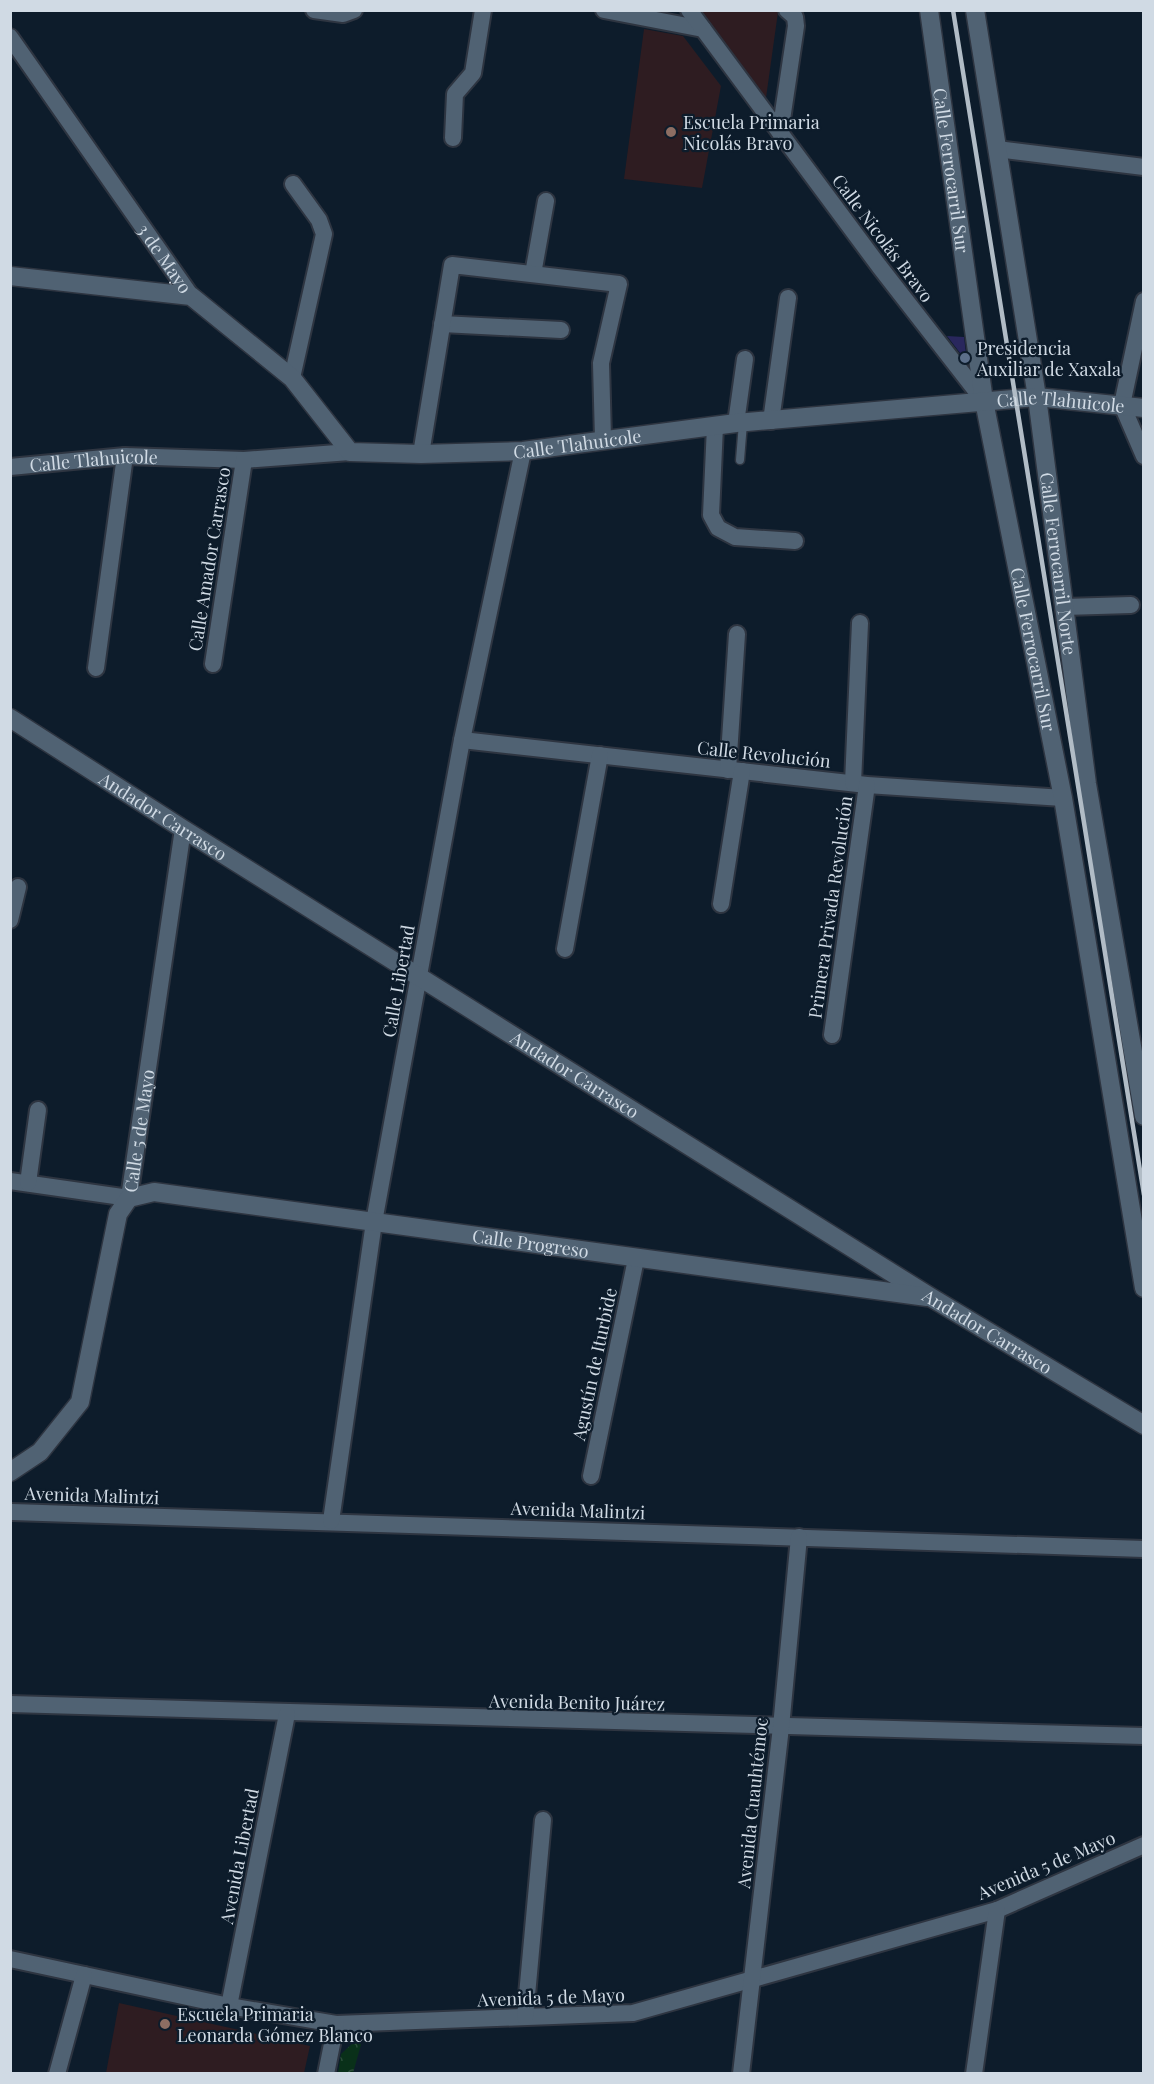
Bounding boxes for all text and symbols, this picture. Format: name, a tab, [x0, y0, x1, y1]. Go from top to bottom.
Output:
street label: Calle Ferrocarril Sur	[928, 86, 975, 254]
place label: Escuela Primaria Nicolás Bravo	[683, 110, 820, 155]
marker: Escuela Primaria Nicolás Bravo	[664, 125, 678, 139]
street label: Calle Nicolás Bravo	[827, 169, 939, 307]
street label: 3 de Mayo	[132, 219, 197, 298]
place label: Presidencia Auxiliar de Xaxala	[976, 336, 1121, 381]
marker: Presidencia Auxiliar de Xaxala	[958, 351, 972, 365]
street label: Calle Tlahuicole	[996, 385, 1126, 418]
street label: Calle Tlahuicole	[513, 424, 643, 463]
street label: Calle Tlahuicole	[28, 444, 158, 477]
street label: Calle Amador Carrasco	[183, 465, 235, 653]
street label: Calle Ferrocarril Norte	[1035, 471, 1082, 656]
street label: Calle Ferrocarril Sur	[1005, 565, 1061, 733]
street label: Calle Revolución	[696, 735, 832, 773]
street label: Andador Carrasco	[94, 766, 232, 866]
street label: Primera Privada Revolución	[802, 794, 858, 1020]
street label: Calle Libertad	[376, 922, 420, 1039]
street label: Andador Carrasco	[505, 1025, 644, 1124]
street label: Calle 5 de Mayo	[118, 1068, 160, 1194]
street label: Calle Progreso	[471, 1223, 590, 1263]
street label: Andador Carrasco	[917, 1283, 1057, 1379]
street label: Agustín de Iturbide	[566, 1285, 622, 1444]
street label: Avenida Malintzi	[23, 1481, 160, 1509]
street label: Avenida Malintzi	[509, 1496, 646, 1524]
street label: Avenida Benito Juárez	[488, 1688, 665, 1716]
street label: Avenida Cuauhtémoc	[731, 1716, 773, 1891]
street label: Avenida Libertad	[214, 1786, 264, 1927]
street label: Avenida 5 de Mayo	[972, 1825, 1119, 1905]
street label: Avenida 5 de Mayo	[476, 1982, 625, 2012]
place label: Escuela Primaria Leonarda Gómez Blanco	[177, 2002, 373, 2047]
marker: Escuela Primaria Leonarda Gómez Blanco	[158, 2017, 172, 2031]

